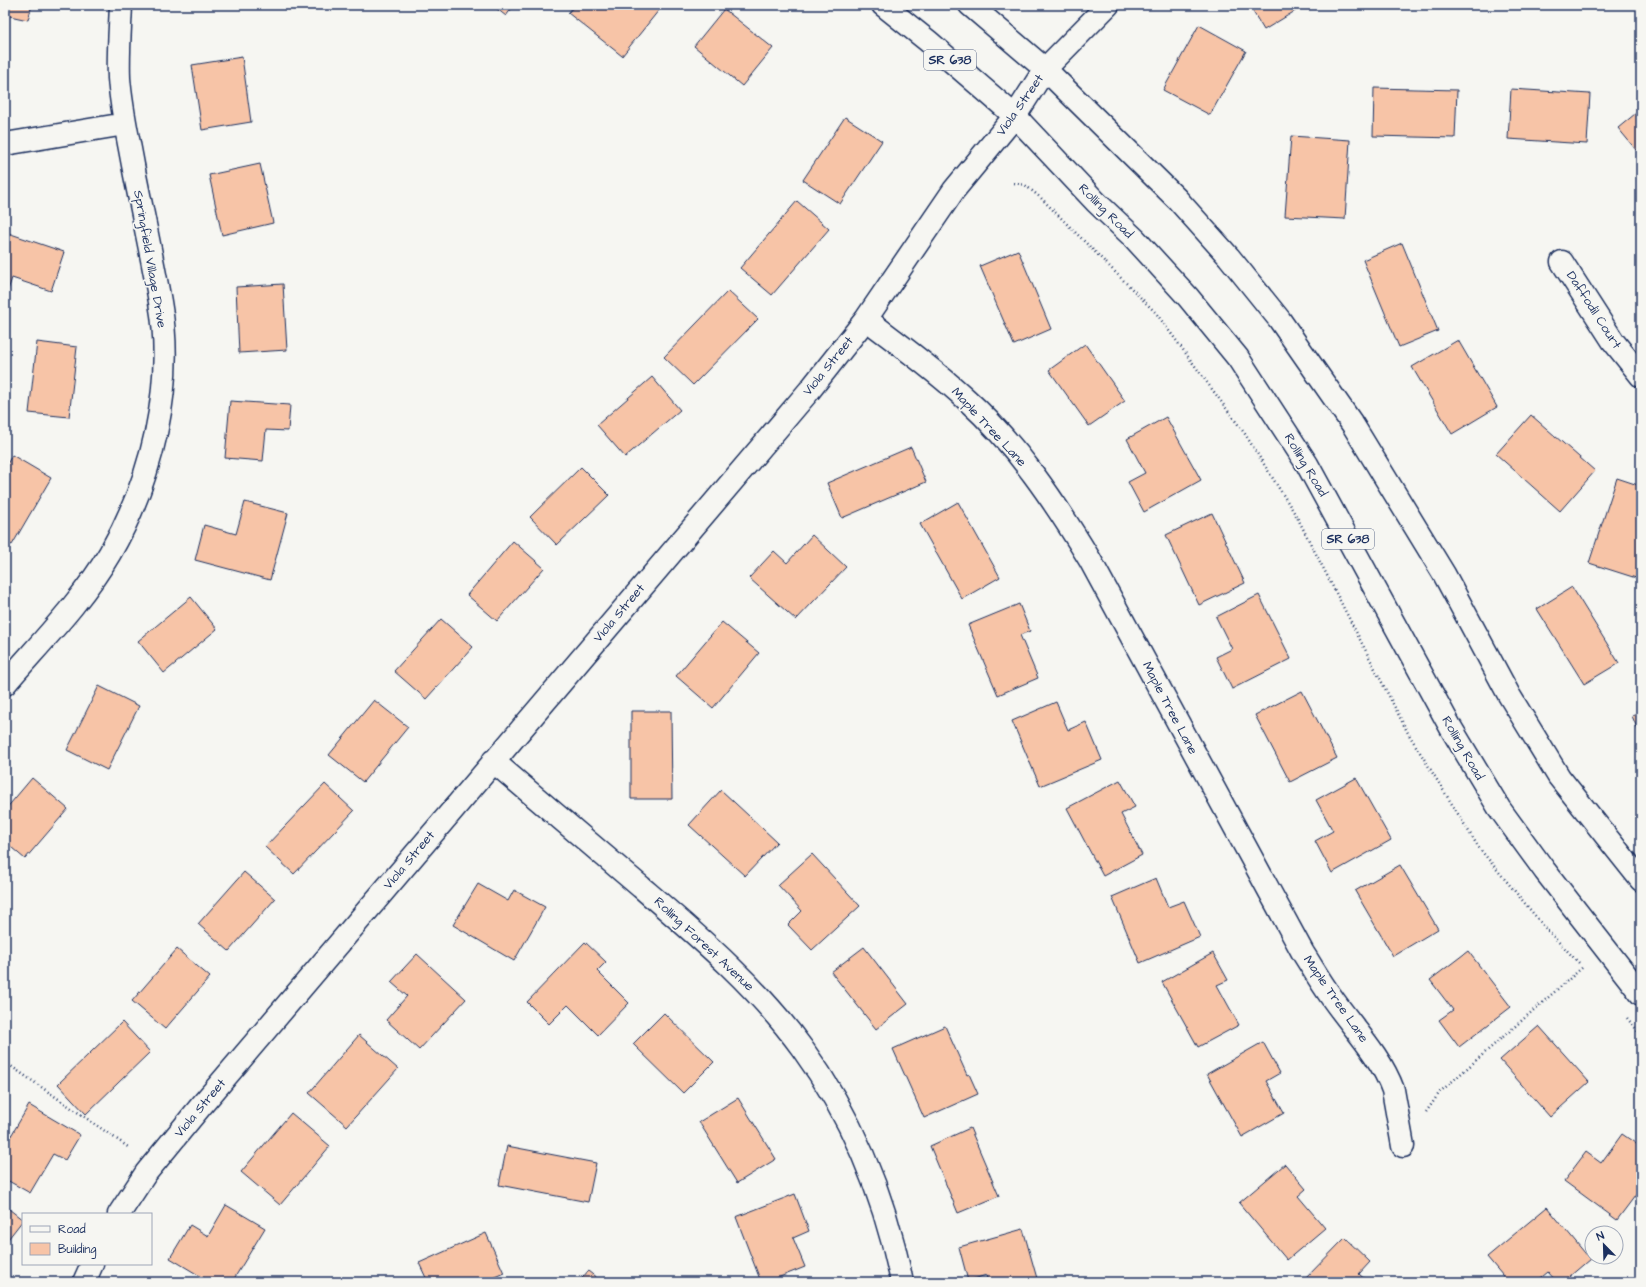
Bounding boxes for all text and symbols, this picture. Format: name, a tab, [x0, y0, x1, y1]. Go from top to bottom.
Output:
road number: SR 638	[924, 50, 976, 70]
street label: Viola Street	[992, 70, 1048, 139]
street label: Rolling Road	[1074, 180, 1138, 243]
street label: Springfield Village Drive	[128, 189, 171, 330]
street label: Daffodil Court	[1562, 268, 1626, 353]
street label: Viola Street	[799, 332, 858, 399]
street label: Maple Tree Lane	[947, 383, 1031, 471]
street label: Rolling Road	[1279, 430, 1332, 501]
road number: SR 638	[1322, 529, 1374, 549]
street label: Viola Street	[589, 579, 649, 646]
street label: Maple Tree Lane	[1138, 658, 1202, 758]
street label: Rolling Road	[1437, 713, 1489, 784]
street label: Viola Street	[379, 826, 439, 893]
street label: Rolling Forest Avenue	[649, 893, 758, 996]
street label: Maple Tree Lane	[1299, 952, 1373, 1046]
street label: Viola Street	[170, 1074, 230, 1141]
legend	[22, 1213, 152, 1265]
text: Road	[58, 1221, 86, 1238]
north arrow	[1584, 1225, 1624, 1265]
text: N	[1594, 1228, 1606, 1245]
text: Building	[58, 1241, 96, 1259]

